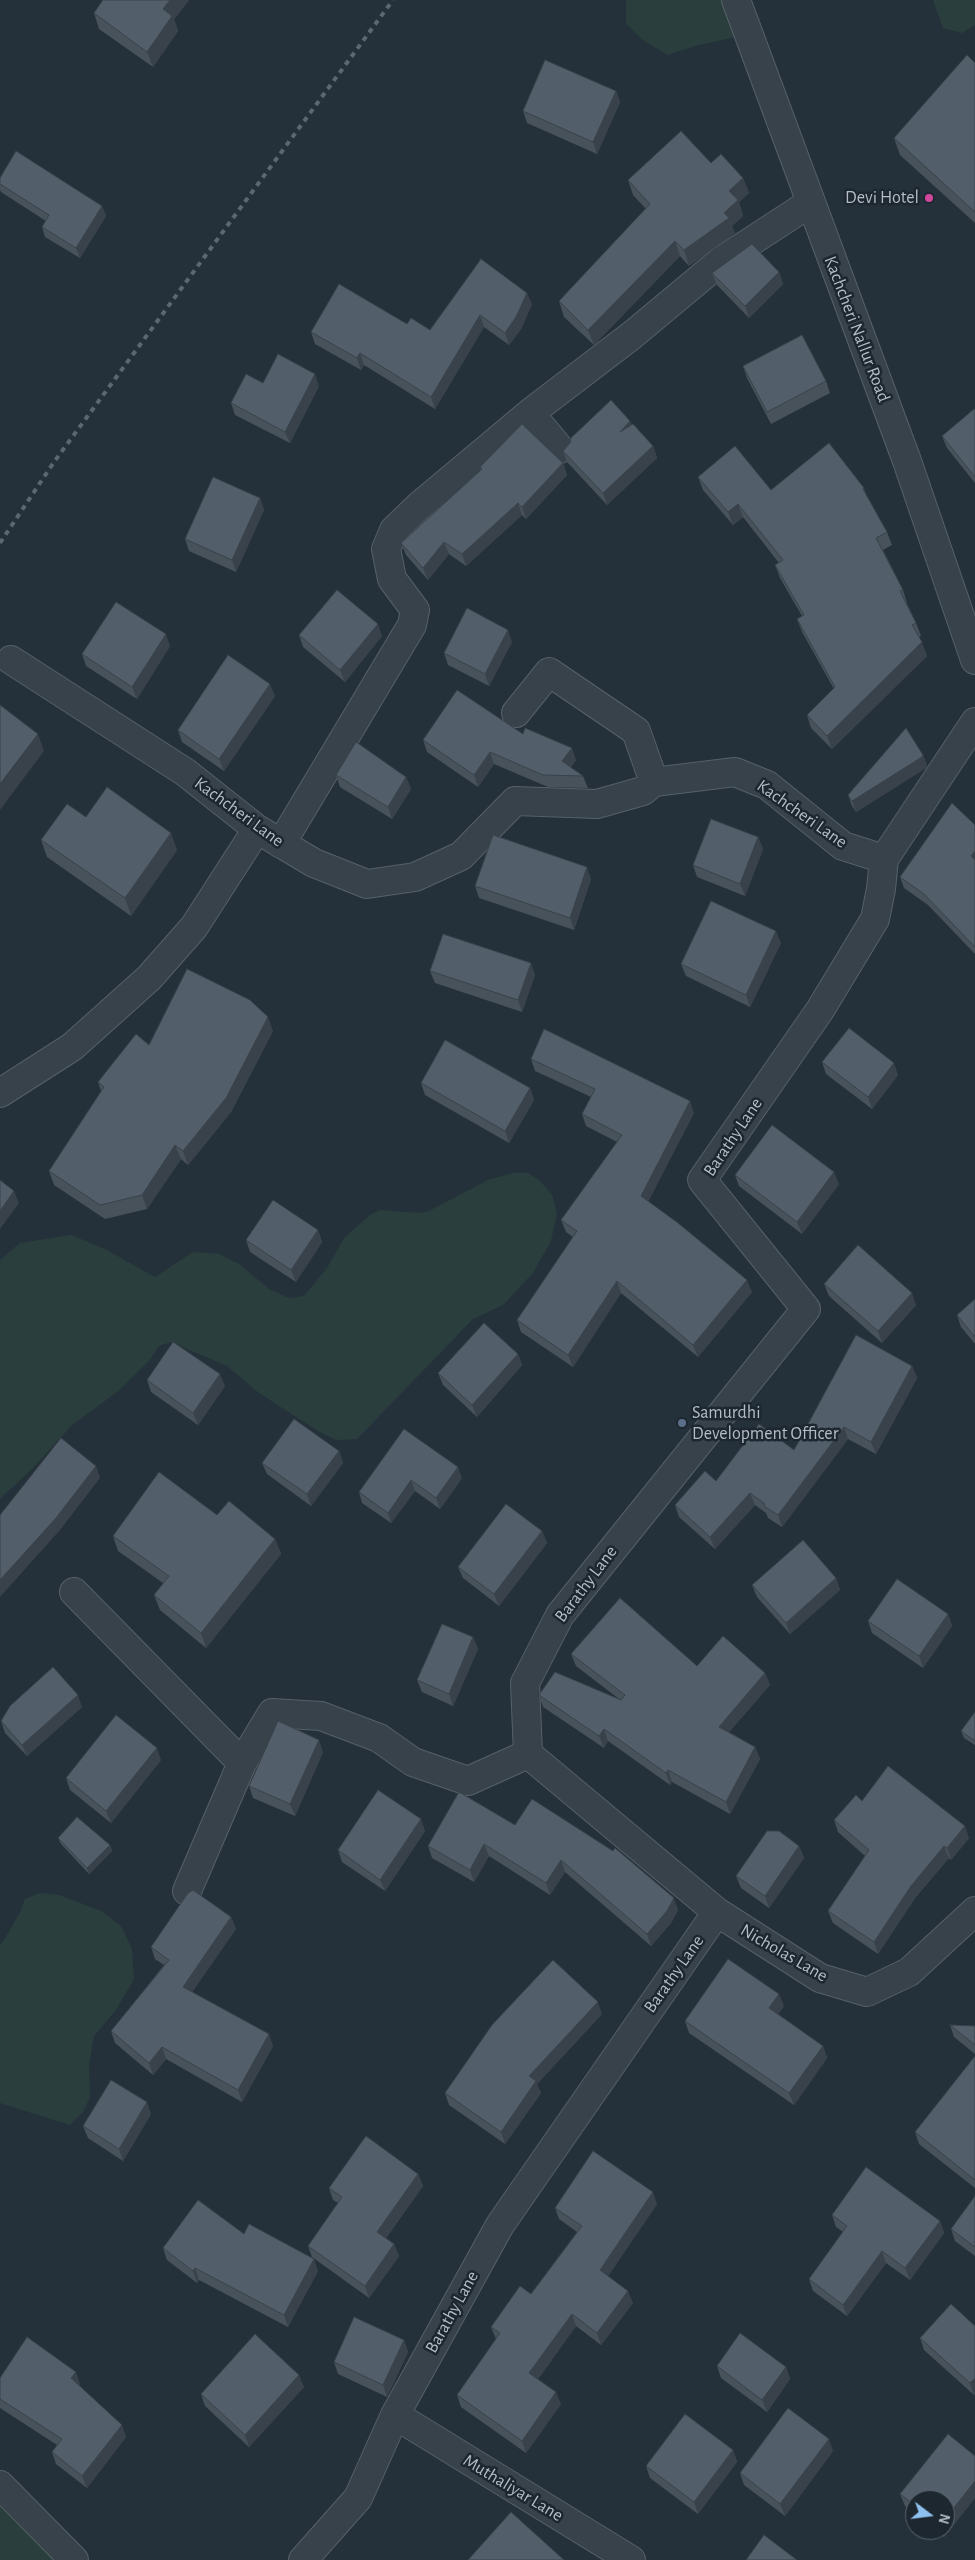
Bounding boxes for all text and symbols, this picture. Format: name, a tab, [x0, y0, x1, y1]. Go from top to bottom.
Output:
place label: Devi Hotel	[845, 187, 919, 209]
marker: Devi Hotel	[923, 192, 935, 204]
street label: Kachcheri Nallur Road	[819, 253, 895, 405]
street label: Kachcheri Lane	[190, 772, 288, 852]
street label: Kachcheri Lane	[753, 775, 851, 853]
street label: Barathy Lane	[699, 1093, 767, 1181]
place label: Samurdhi Development Officer	[692, 1402, 838, 1445]
marker: Samurdhi Development Officer	[676, 1417, 688, 1429]
street label: Barathy Lane	[550, 1541, 622, 1627]
street label: Nicholas Lane	[736, 1919, 832, 1987]
street label: Barathy Lane	[639, 1931, 709, 2017]
street label: Barathy Lane	[421, 2267, 483, 2357]
street label: Muthaliyar Lane	[459, 2450, 567, 2526]
north arrow	[905, 2490, 955, 2540]
text: N	[936, 2512, 952, 2525]

